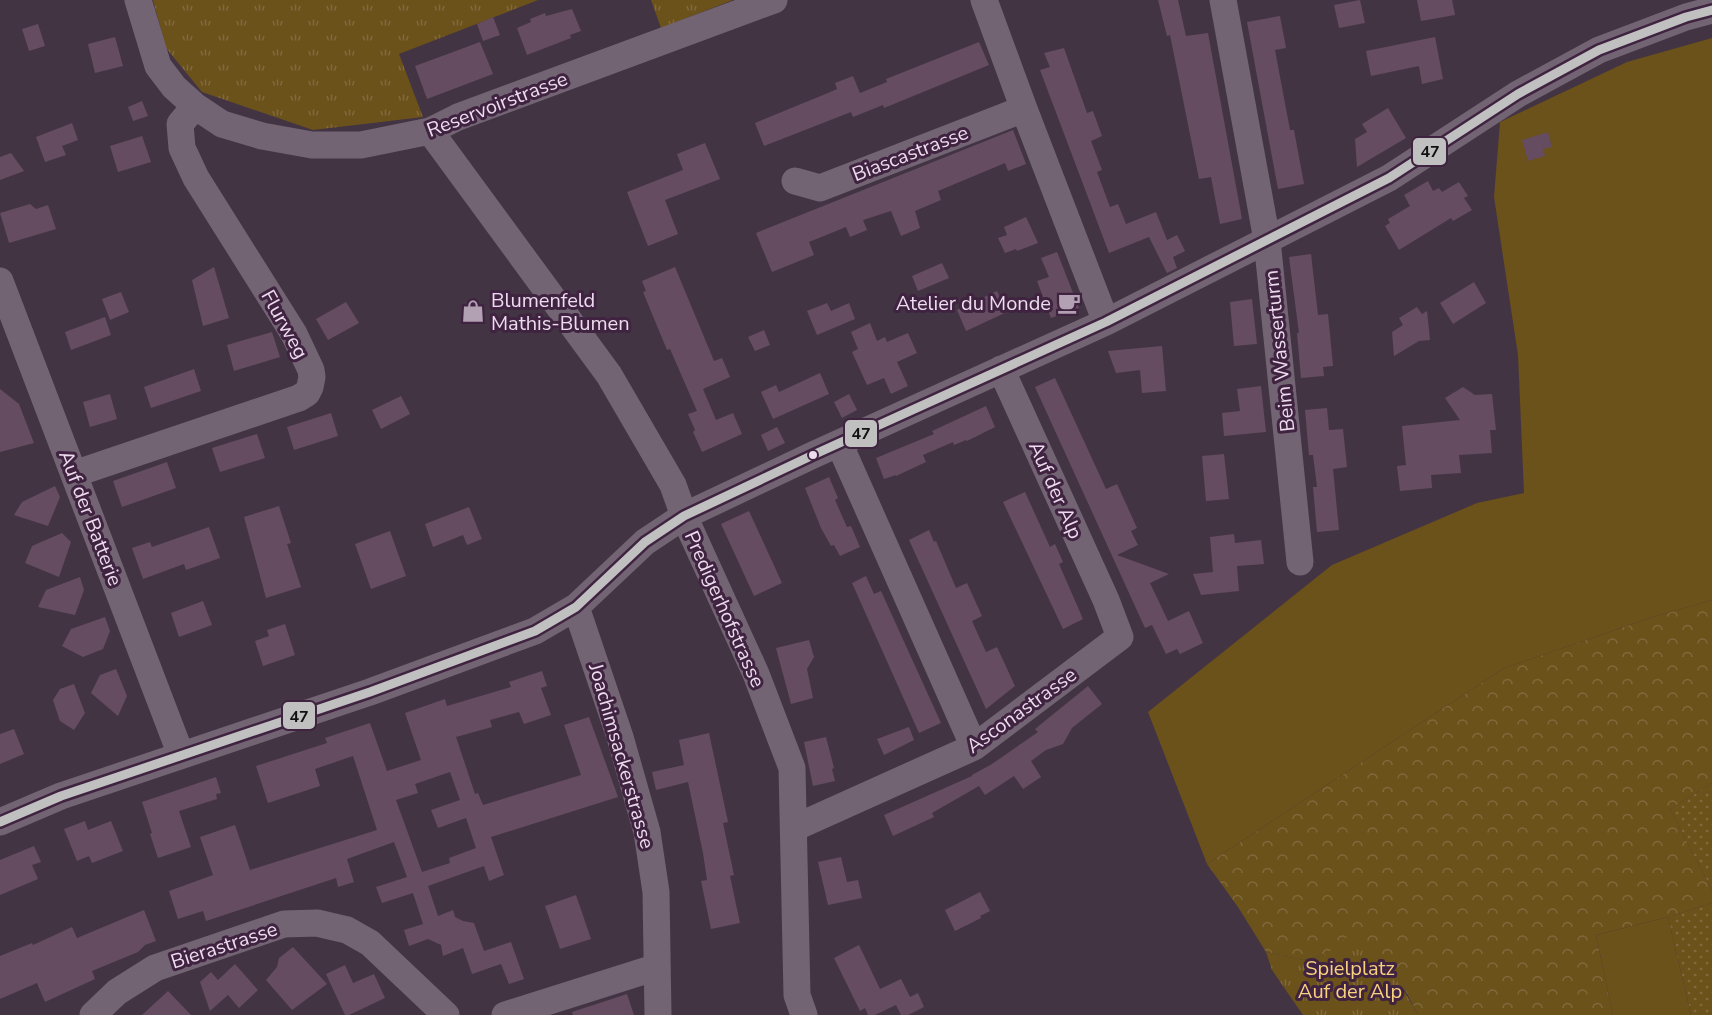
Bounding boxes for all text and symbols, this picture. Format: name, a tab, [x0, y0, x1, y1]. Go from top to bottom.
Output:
street label: Reservoirstrasse	[423, 65, 572, 144]
street label: Biascastrasse	[848, 119, 972, 188]
line badge: 47	[1412, 137, 1447, 166]
text: 47	[1420, 141, 1440, 163]
street label: Beim Wasserturm	[1258, 269, 1301, 433]
street label: Flurweg	[255, 285, 315, 364]
place label: Blumenfeld Mathis-Blumen	[491, 287, 630, 337]
place label: Atelier du Monde	[896, 290, 1051, 317]
cafe icon: Atelier du Monde	[1056, 290, 1082, 316]
shop icon: Blumenfeld Mathis-Blumen	[460, 298, 486, 324]
line badge: 47	[844, 419, 878, 448]
text: 47	[851, 423, 871, 445]
street label: Auf der Alp	[1022, 437, 1089, 543]
street label: Auf der Batterie	[52, 447, 129, 590]
unlabelled marker	[807, 449, 819, 461]
street label: Predigerhofstrasse	[678, 527, 771, 692]
street label: Joachimsackerstrasse	[582, 659, 661, 852]
street label: Asconastrasse	[961, 661, 1082, 760]
line badge: 47	[282, 701, 316, 730]
text: 47	[289, 706, 309, 728]
street label: Bierastrasse	[167, 916, 281, 975]
park label: Spielplatz Auf der Alp	[1298, 955, 1402, 1005]

